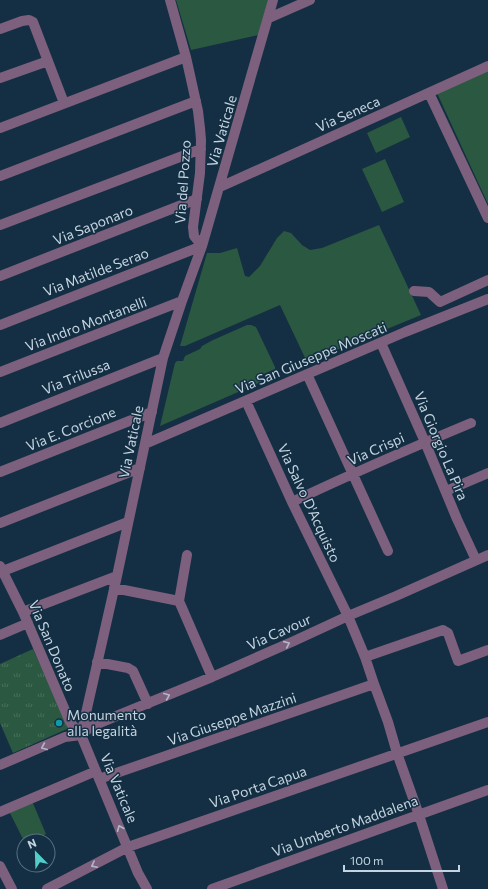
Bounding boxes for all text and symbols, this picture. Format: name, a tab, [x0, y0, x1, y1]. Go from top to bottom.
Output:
street label: Via Seneca	[313, 92, 383, 135]
street label: Via Vaticale	[203, 93, 240, 169]
street label: Via del Pozzo	[171, 139, 194, 224]
street label: Via Saponaro	[50, 201, 135, 248]
street label: Via Matilde Serao	[41, 244, 151, 299]
street label: Via Indro Montanelli	[23, 293, 149, 355]
street label: Via San Giuseppe Moscati	[232, 318, 389, 397]
street label: Via Trilussa	[39, 355, 112, 398]
street label: Via Giorgio La Pira	[411, 389, 472, 503]
street label: Via E. Corcione	[24, 403, 118, 454]
street label: Via Vaticale	[115, 404, 147, 480]
street label: Via Crispi	[345, 429, 407, 469]
street label: Via Salvo D'Acquisto	[275, 441, 344, 565]
street label: Via San Donato	[26, 598, 79, 694]
street label: Via Cavour	[244, 610, 314, 653]
one-way arrow	[282, 641, 290, 649]
street label: Via Giuseppe Mazzini	[165, 689, 298, 749]
one-way arrow	[163, 693, 171, 701]
place label: Monumento alla legalità	[67, 706, 146, 739]
marker: Monumento alla legalità	[54, 718, 64, 728]
one-way arrow	[41, 742, 48, 750]
street label: Via Vaticale	[97, 750, 142, 825]
street label: Via Porta Capua	[207, 762, 309, 811]
street label: Via Umberto Maddalena	[270, 791, 420, 860]
one-way arrow	[117, 824, 125, 832]
north arrow	[16, 833, 56, 873]
text: N	[26, 836, 38, 851]
scale bar	[344, 847, 459, 873]
text: 100 m	[350, 853, 384, 867]
one-way arrow	[90, 860, 98, 867]

